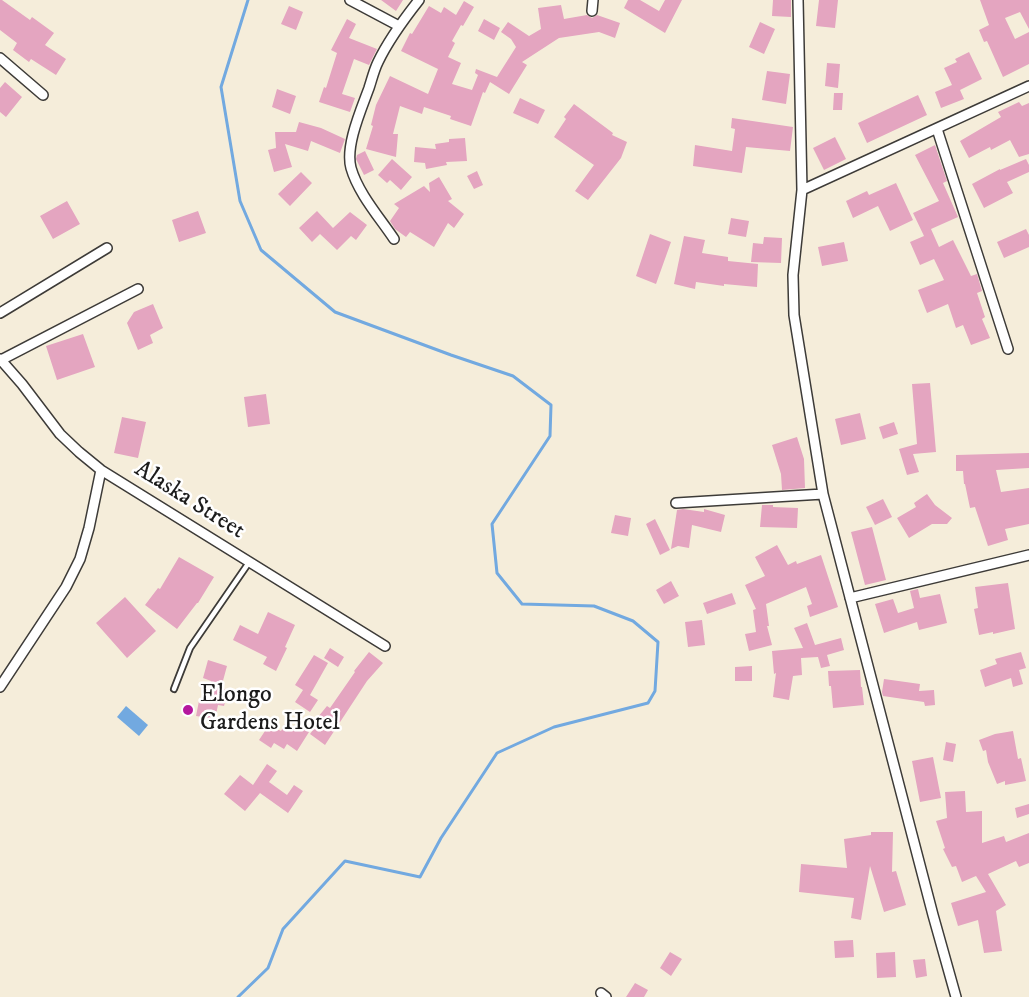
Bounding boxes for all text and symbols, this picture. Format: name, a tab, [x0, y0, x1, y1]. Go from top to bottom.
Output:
street label: Alaska Street	[128, 456, 250, 546]
place label: Elongo Gardens Hotel	[200, 682, 340, 738]
marker: Elongo Gardens Hotel	[181, 703, 195, 717]

